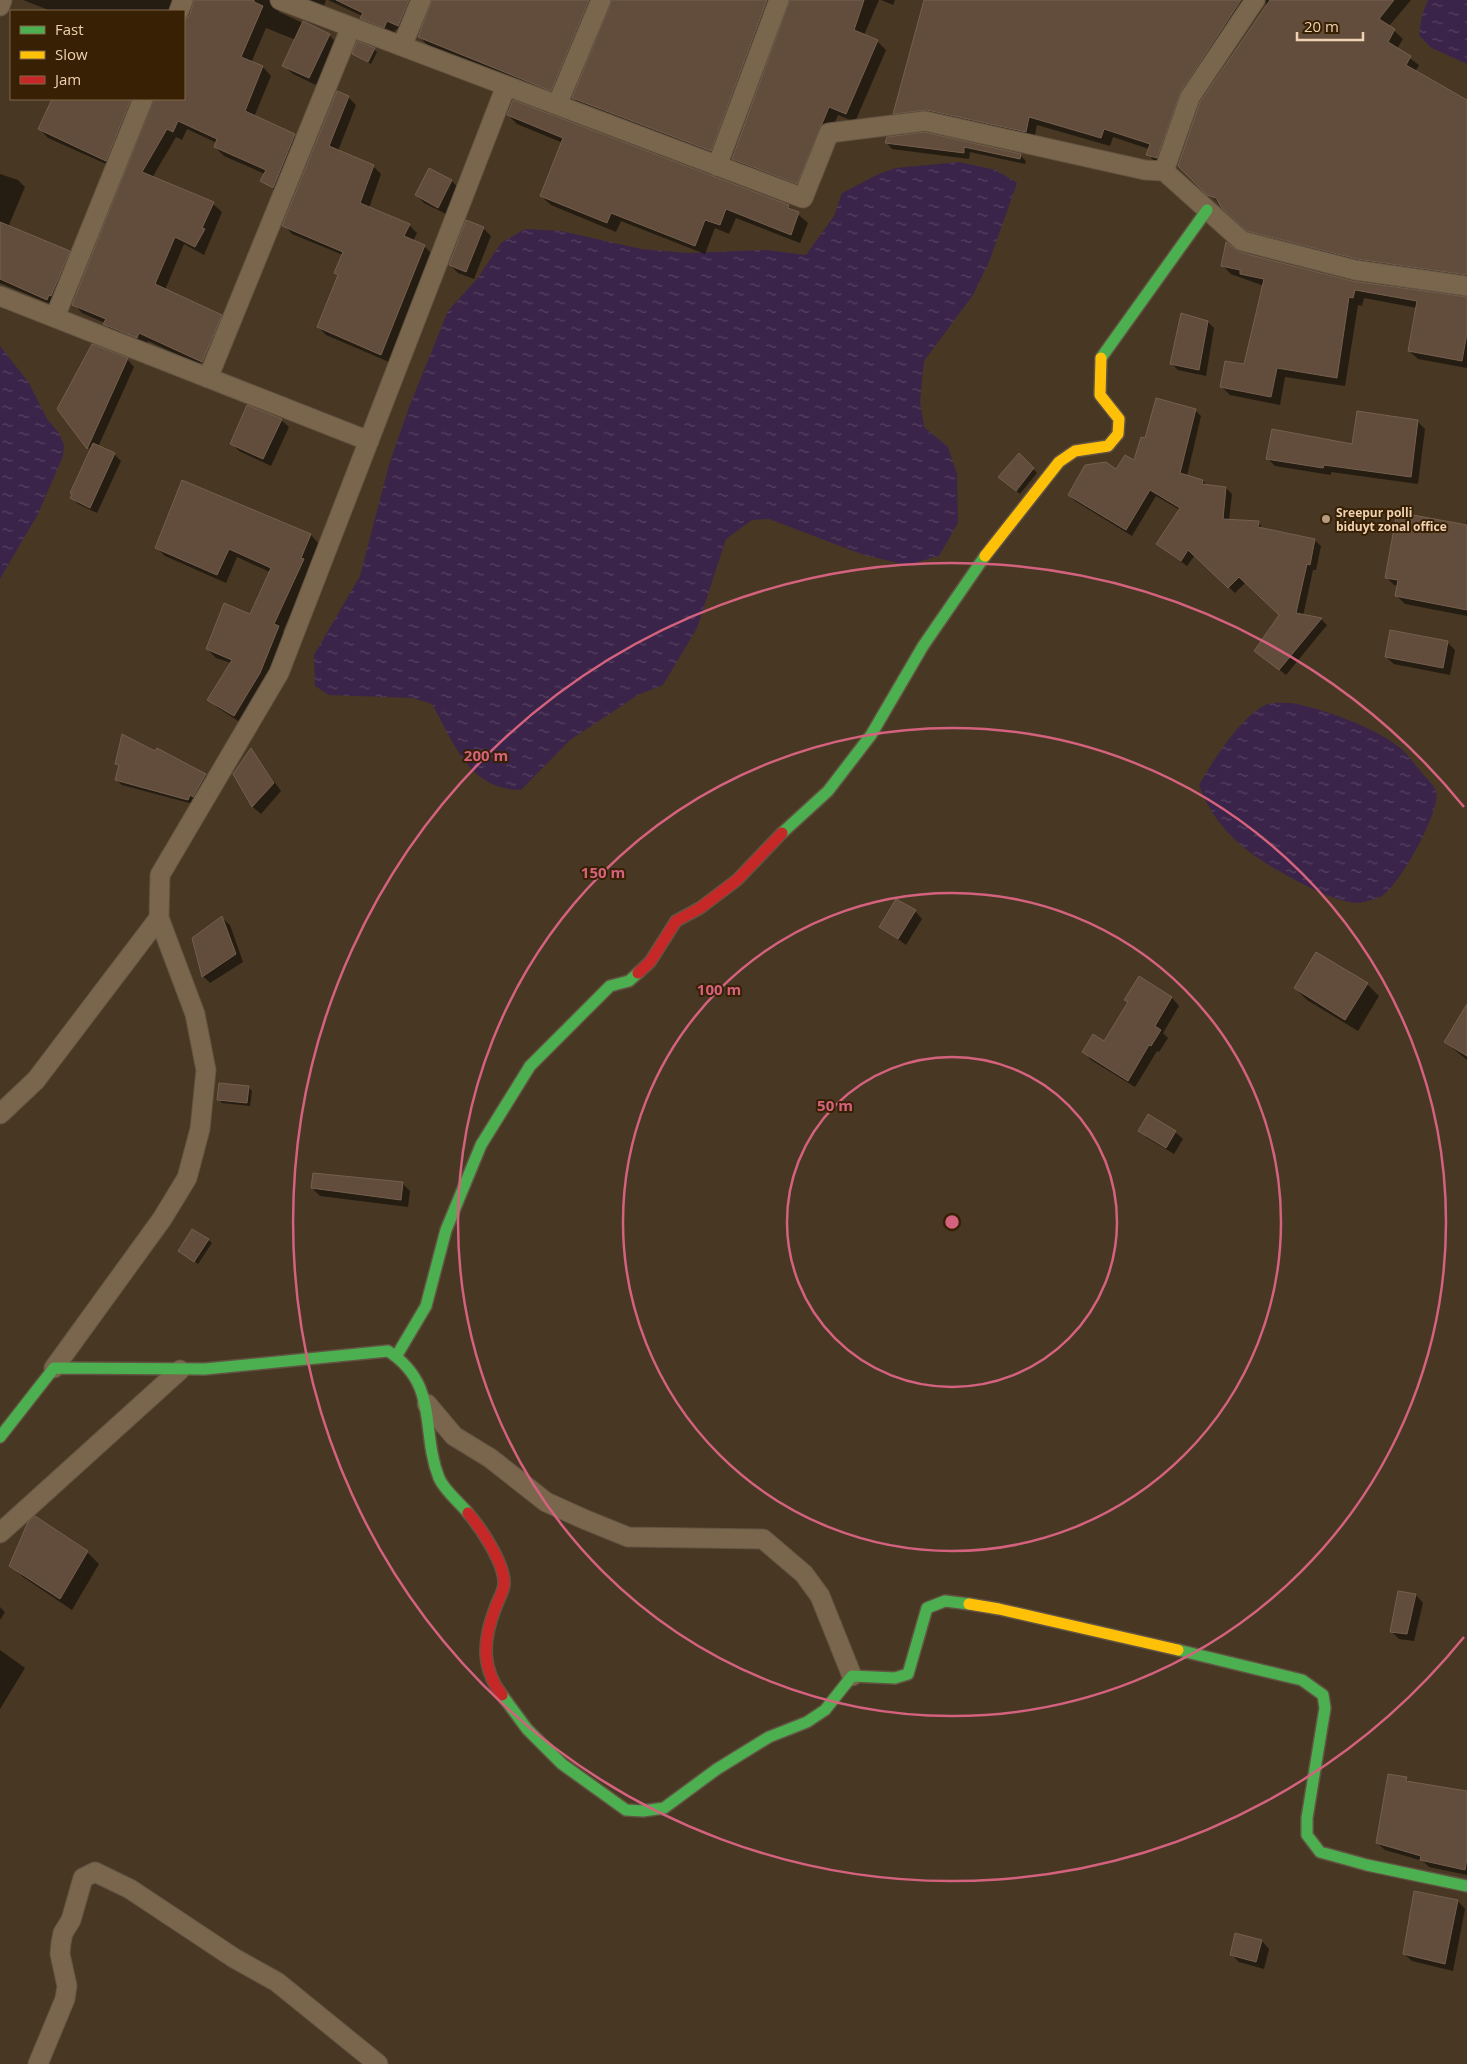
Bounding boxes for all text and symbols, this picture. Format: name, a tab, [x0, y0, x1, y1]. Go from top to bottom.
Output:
legend	[10, 10, 185, 100]
scale bar	[1297, 10, 1363, 42]
text: 20 m	[1304, 16, 1339, 36]
text: Fast	[55, 19, 84, 39]
text: Slow	[55, 44, 88, 64]
text: Jam	[53, 69, 81, 89]
place label: Sreepur polli biduyt zonal office	[1336, 504, 1447, 535]
marker: Sreepur polli biduyt zonal office	[1320, 513, 1332, 525]
text: 200 m	[464, 745, 508, 765]
text: 150 m	[581, 862, 625, 882]
text: 100 m	[697, 979, 741, 999]
text: 50 m	[817, 1095, 853, 1115]
centre of rings	[943, 1213, 961, 1231]

